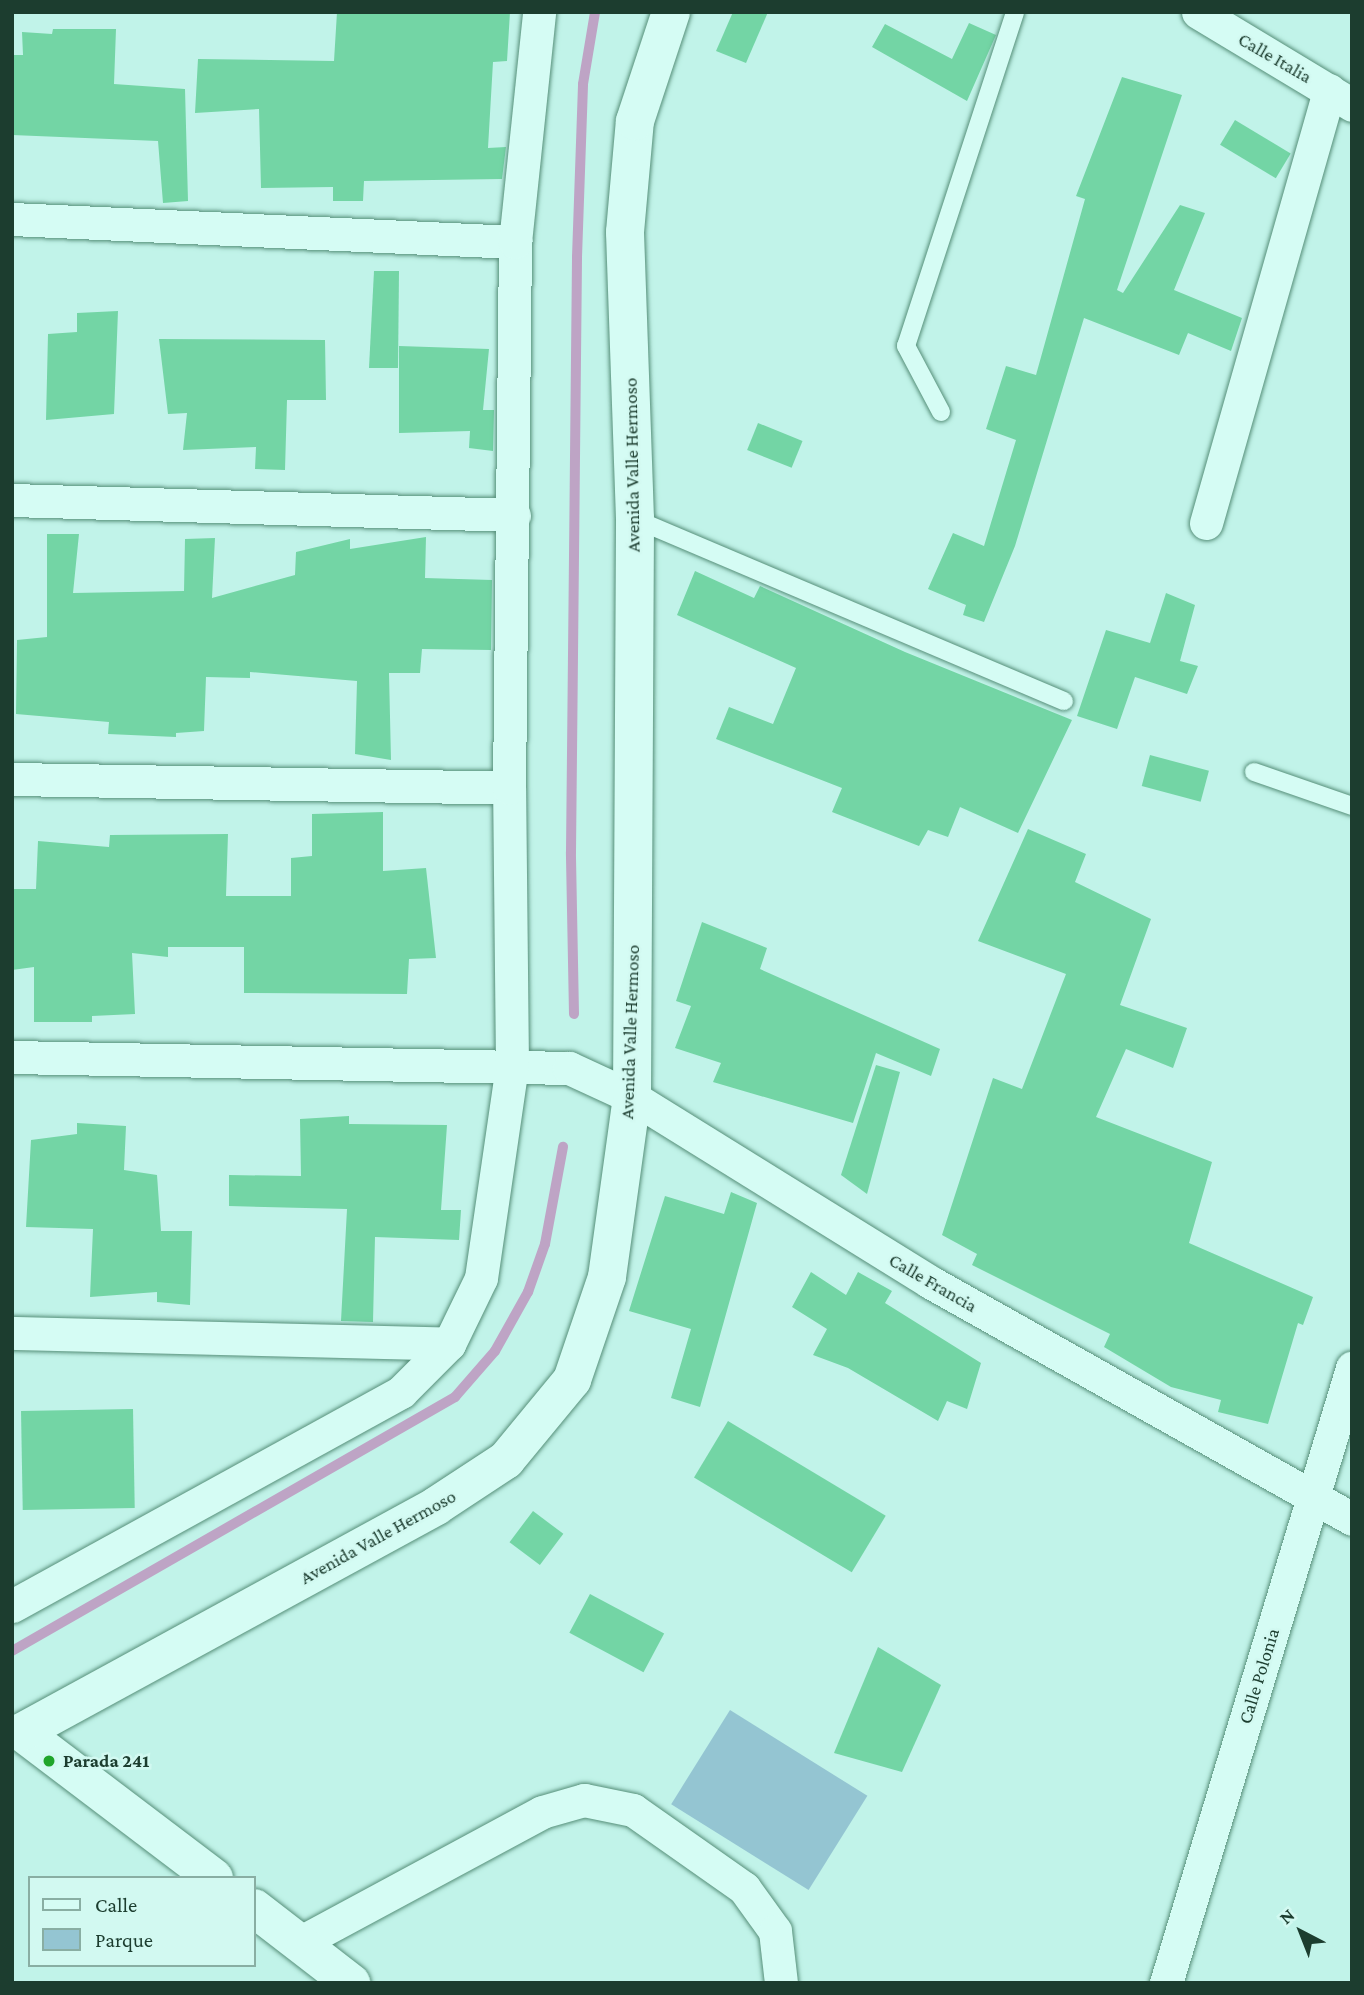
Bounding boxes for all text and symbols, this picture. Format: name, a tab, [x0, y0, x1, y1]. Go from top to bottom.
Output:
street label: Calle Italia	[1234, 28, 1316, 88]
street label: Avenida Valle Hermoso	[619, 377, 645, 553]
street label: Avenida Valle Hermoso	[616, 944, 644, 1120]
street label: Calle Francia	[885, 1249, 981, 1317]
street label: Avenida Valle Hermoso	[296, 1485, 460, 1589]
street label: Calle Polonia	[1234, 1625, 1284, 1727]
place label: Parada 241	[63, 1750, 149, 1772]
marker: Parada 241	[41, 1753, 57, 1769]
legend	[28, 1876, 256, 1967]
text: Calle	[95, 1893, 137, 1917]
north arrow	[1266, 1897, 1336, 1967]
text: N	[1275, 1904, 1298, 1928]
text: Parque	[95, 1928, 153, 1952]

